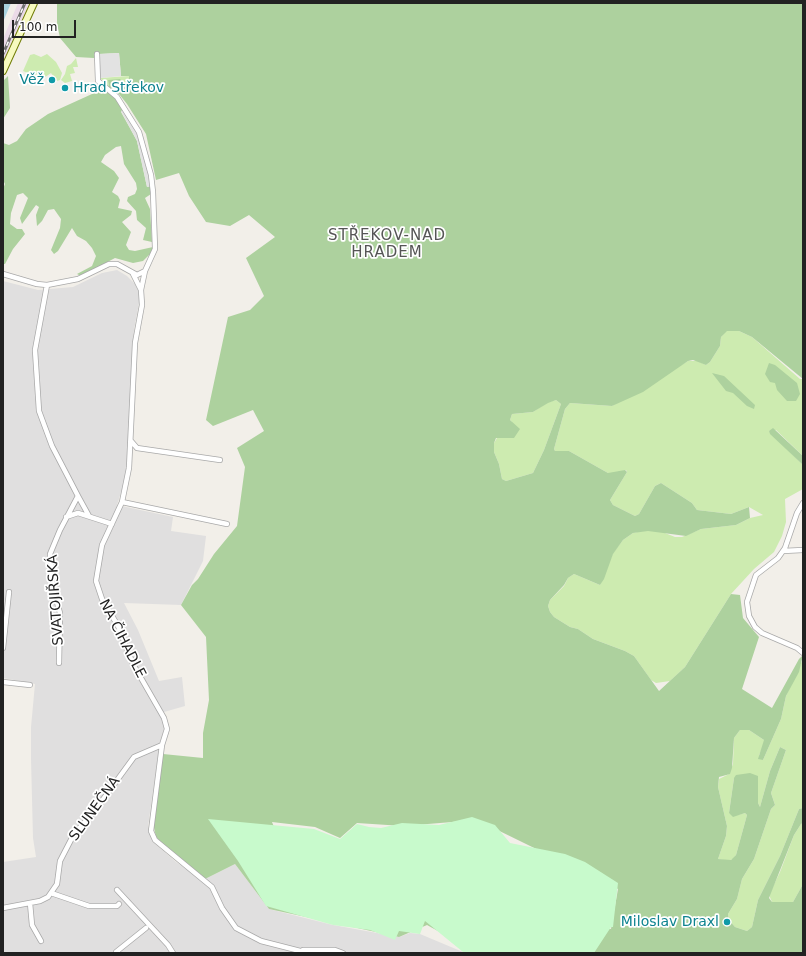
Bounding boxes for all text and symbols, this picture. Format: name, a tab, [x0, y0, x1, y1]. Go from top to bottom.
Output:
scale bar	[14, 12, 78, 38]
text: 100 m	[19, 20, 57, 34]
place label: Věž	[20, 72, 44, 88]
marker: Věž	[47, 75, 57, 85]
place label: Hrad Střekov	[73, 80, 164, 96]
marker: Hrad Střekov	[60, 83, 70, 93]
district label: STŘEKOV-NAD HRADEM	[328, 227, 446, 262]
street label: SVATOJIŘSKÁ	[44, 554, 68, 646]
street label: NA ČIHADLE	[95, 597, 149, 681]
street label: SLUNEČNÁ	[66, 774, 124, 844]
place label: Miloslav Draxl	[621, 914, 719, 930]
marker: Miloslav Draxl	[722, 917, 732, 927]

